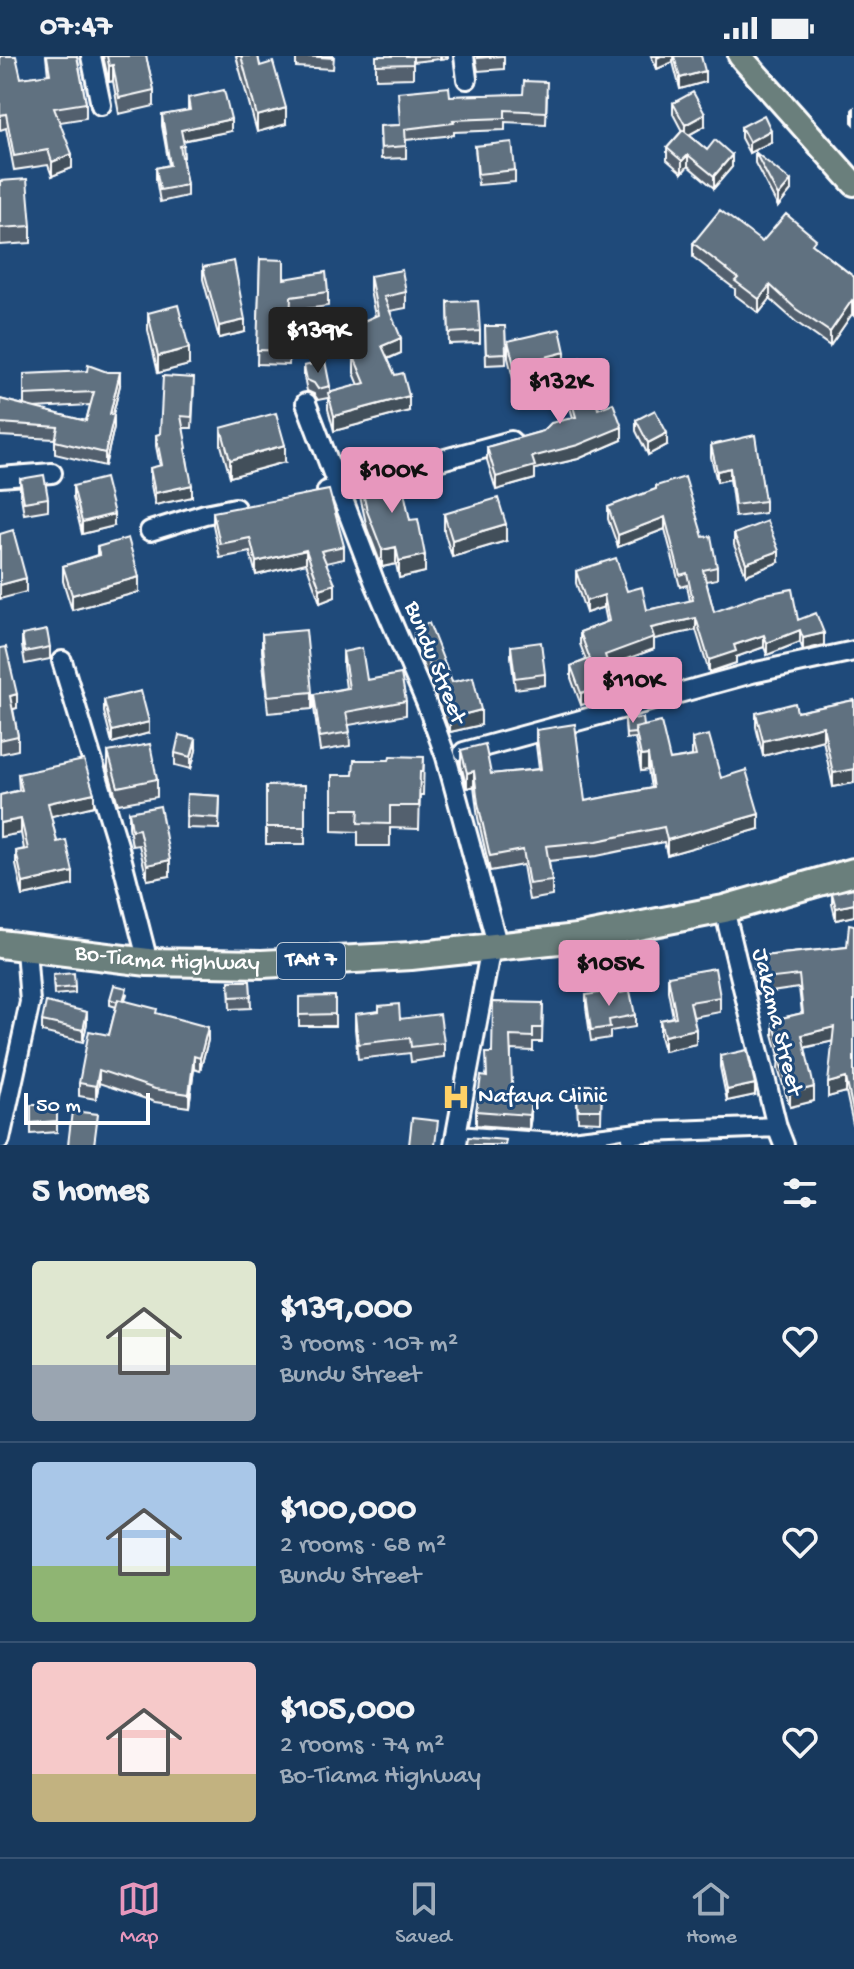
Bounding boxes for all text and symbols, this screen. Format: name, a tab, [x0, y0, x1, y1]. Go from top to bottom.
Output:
text: 07:47	[40, 11, 112, 46]
pin: $139K	[262, 307, 374, 375]
text: $139K	[286, 317, 350, 348]
pin: $132K	[504, 358, 616, 426]
text: $132K	[529, 368, 591, 399]
pin: $100K	[336, 447, 448, 515]
text: $100K	[359, 457, 425, 488]
street label: Bundu Street	[396, 596, 473, 731]
pin: $110K	[577, 657, 689, 725]
text: $110K	[602, 667, 664, 698]
street label: Bo-Tiama Highway	[72, 939, 260, 978]
pin: $105K	[553, 940, 665, 1008]
road number: TAH 7	[277, 943, 345, 979]
street label: Jakama Street	[744, 946, 809, 1100]
text: $105K	[577, 950, 641, 981]
hospital icon: Nafaya Clinic	[441, 1082, 471, 1112]
place label: Nafaya Clinic	[478, 1083, 608, 1112]
scale bar	[24, 1089, 150, 1125]
text: 50 m	[36, 1094, 81, 1120]
icon: filters	[778, 1171, 822, 1215]
text: 5 homes	[32, 1173, 148, 1213]
text: $139,000	[280, 1290, 412, 1330]
icon: home	[96, 1293, 192, 1389]
icon: heart	[778, 1319, 822, 1363]
text: 3 rooms · 107 m²	[280, 1330, 458, 1361]
text: Bundu Street	[280, 1361, 421, 1392]
text: $100,000	[280, 1491, 416, 1531]
icon: home	[96, 1494, 192, 1590]
icon: heart	[778, 1520, 822, 1564]
text: 2 rooms · 68 m²	[280, 1531, 446, 1562]
text: Bundu Street	[280, 1562, 421, 1593]
text: $105,000	[280, 1691, 415, 1731]
icon: home	[96, 1694, 192, 1790]
icon: heart	[778, 1720, 822, 1764]
text: 2 rooms · 74 m²	[280, 1731, 444, 1762]
text: Bo-Tiama Highway	[280, 1762, 481, 1793]
tab: Map	[117, 1877, 161, 1951]
tab: Saved	[395, 1877, 452, 1951]
tab: Home	[686, 1877, 737, 1951]

